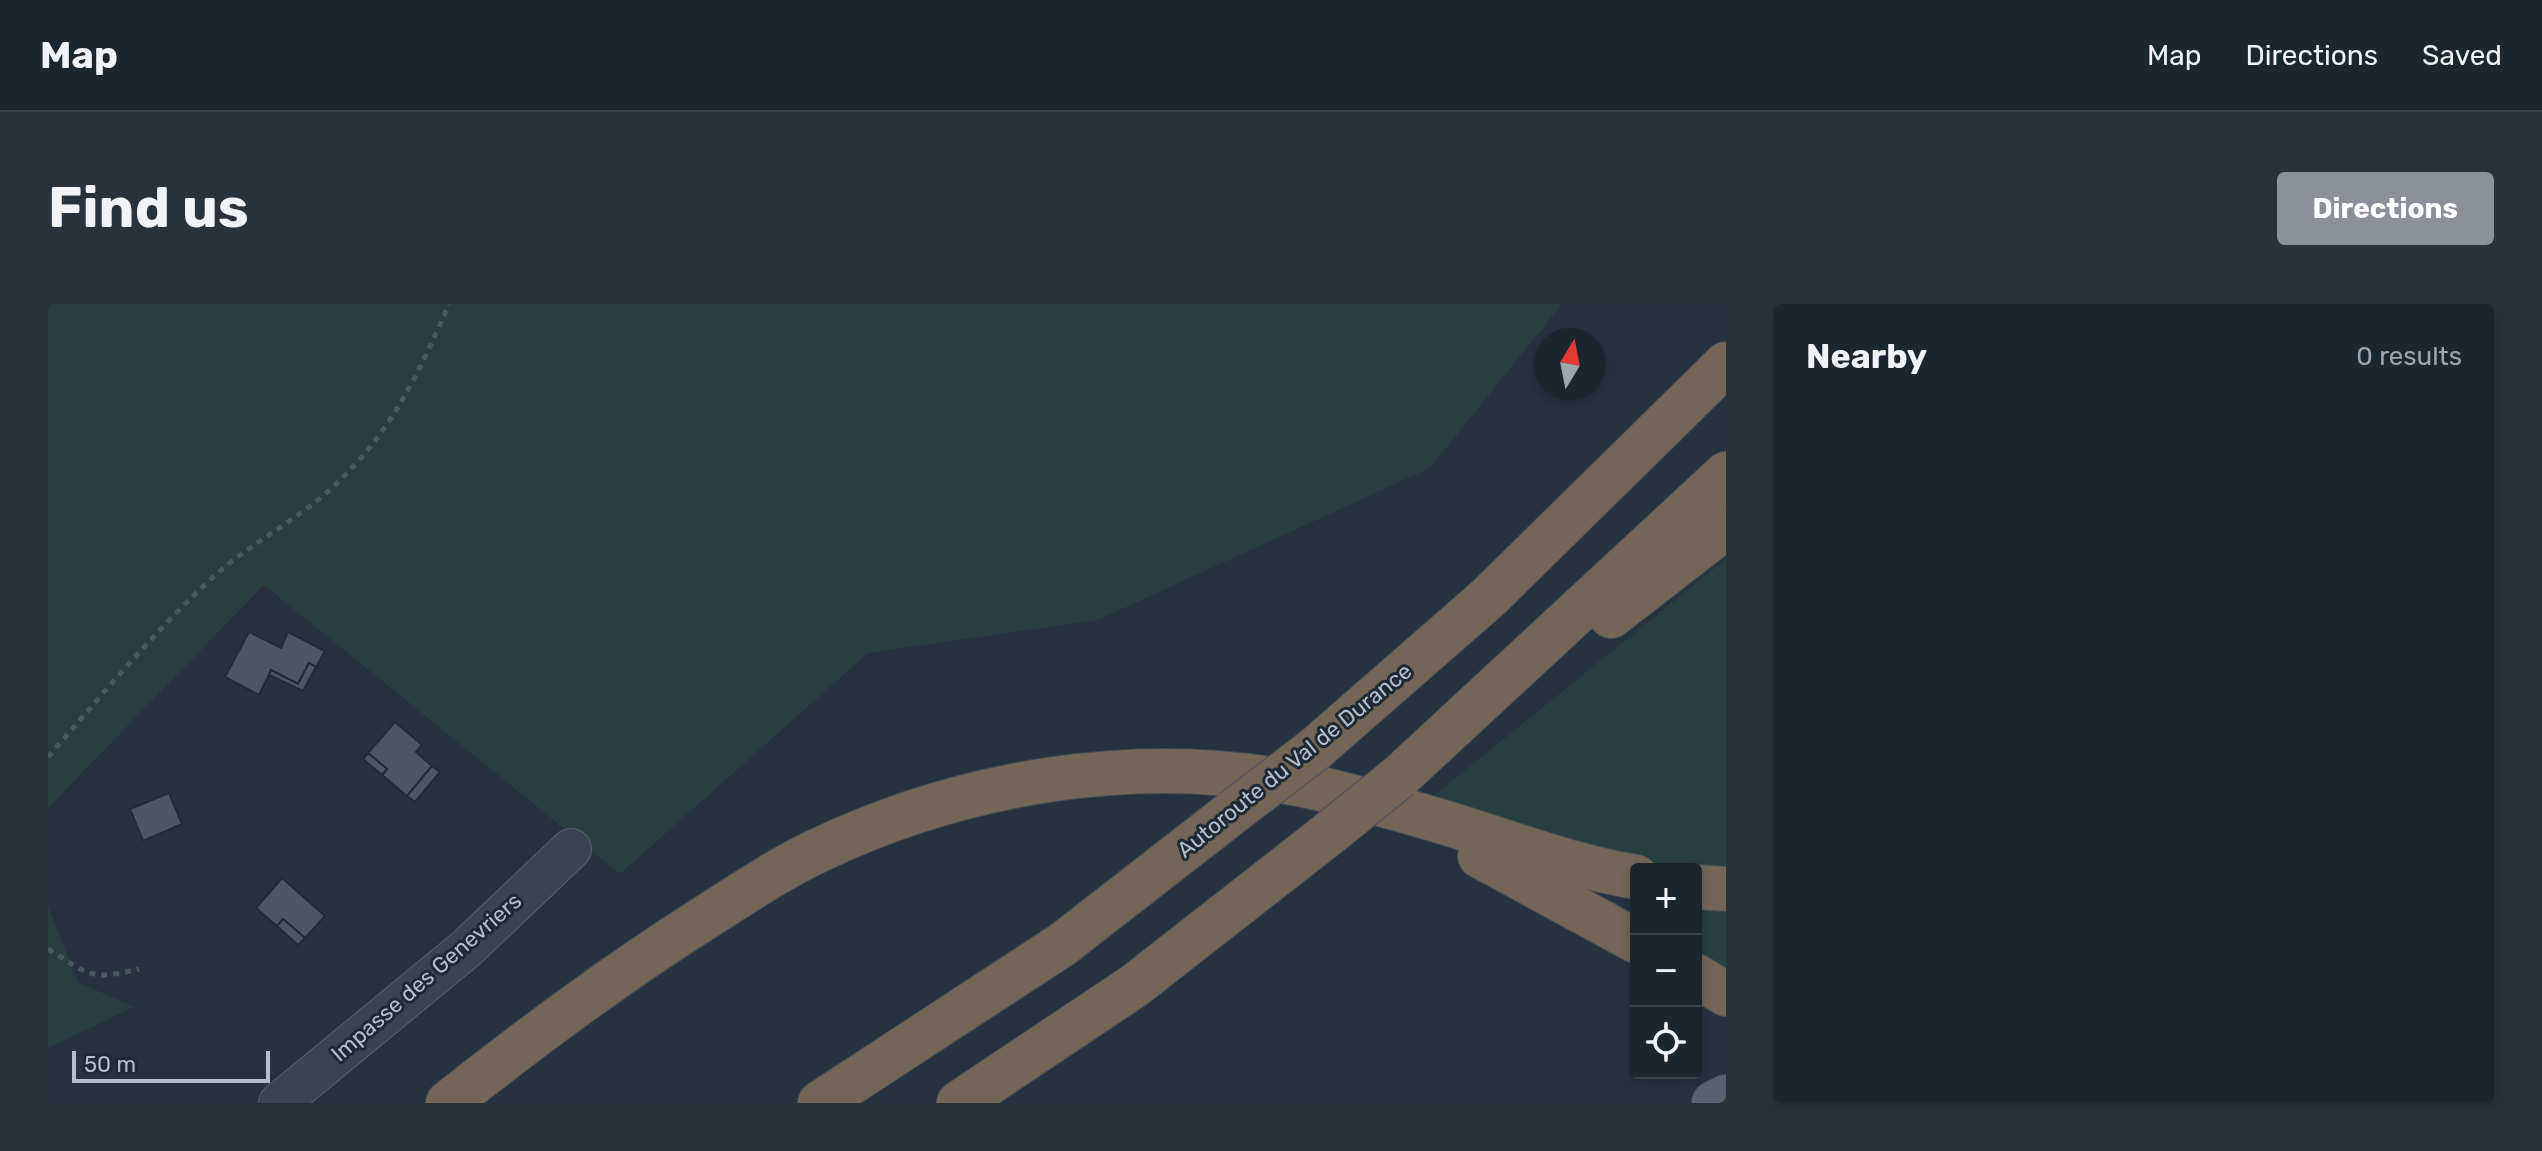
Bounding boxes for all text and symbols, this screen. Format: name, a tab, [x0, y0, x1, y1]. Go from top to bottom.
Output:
text: Map	[40, 32, 118, 78]
text: Map	[2147, 39, 2201, 72]
text: Directions	[2245, 39, 2378, 72]
text: Saved	[2422, 39, 2502, 72]
button: Directions	[2277, 172, 2494, 245]
text: Find us	[48, 175, 249, 241]
north arrow	[1534, 328, 1606, 400]
text: Nearby	[1806, 336, 1927, 377]
text: 0 results	[2356, 341, 2462, 372]
street label: Autoroute du Val de Durance	[1172, 657, 1417, 863]
map controls	[1630, 863, 1702, 1079]
button: +	[1630, 863, 1702, 935]
street label: Impasse des Genevriers	[326, 887, 527, 1067]
button: −	[1630, 935, 1702, 1007]
button: locate	[1630, 1007, 1702, 1079]
scale bar	[72, 1047, 270, 1083]
text: 50 m	[84, 1051, 136, 1078]

